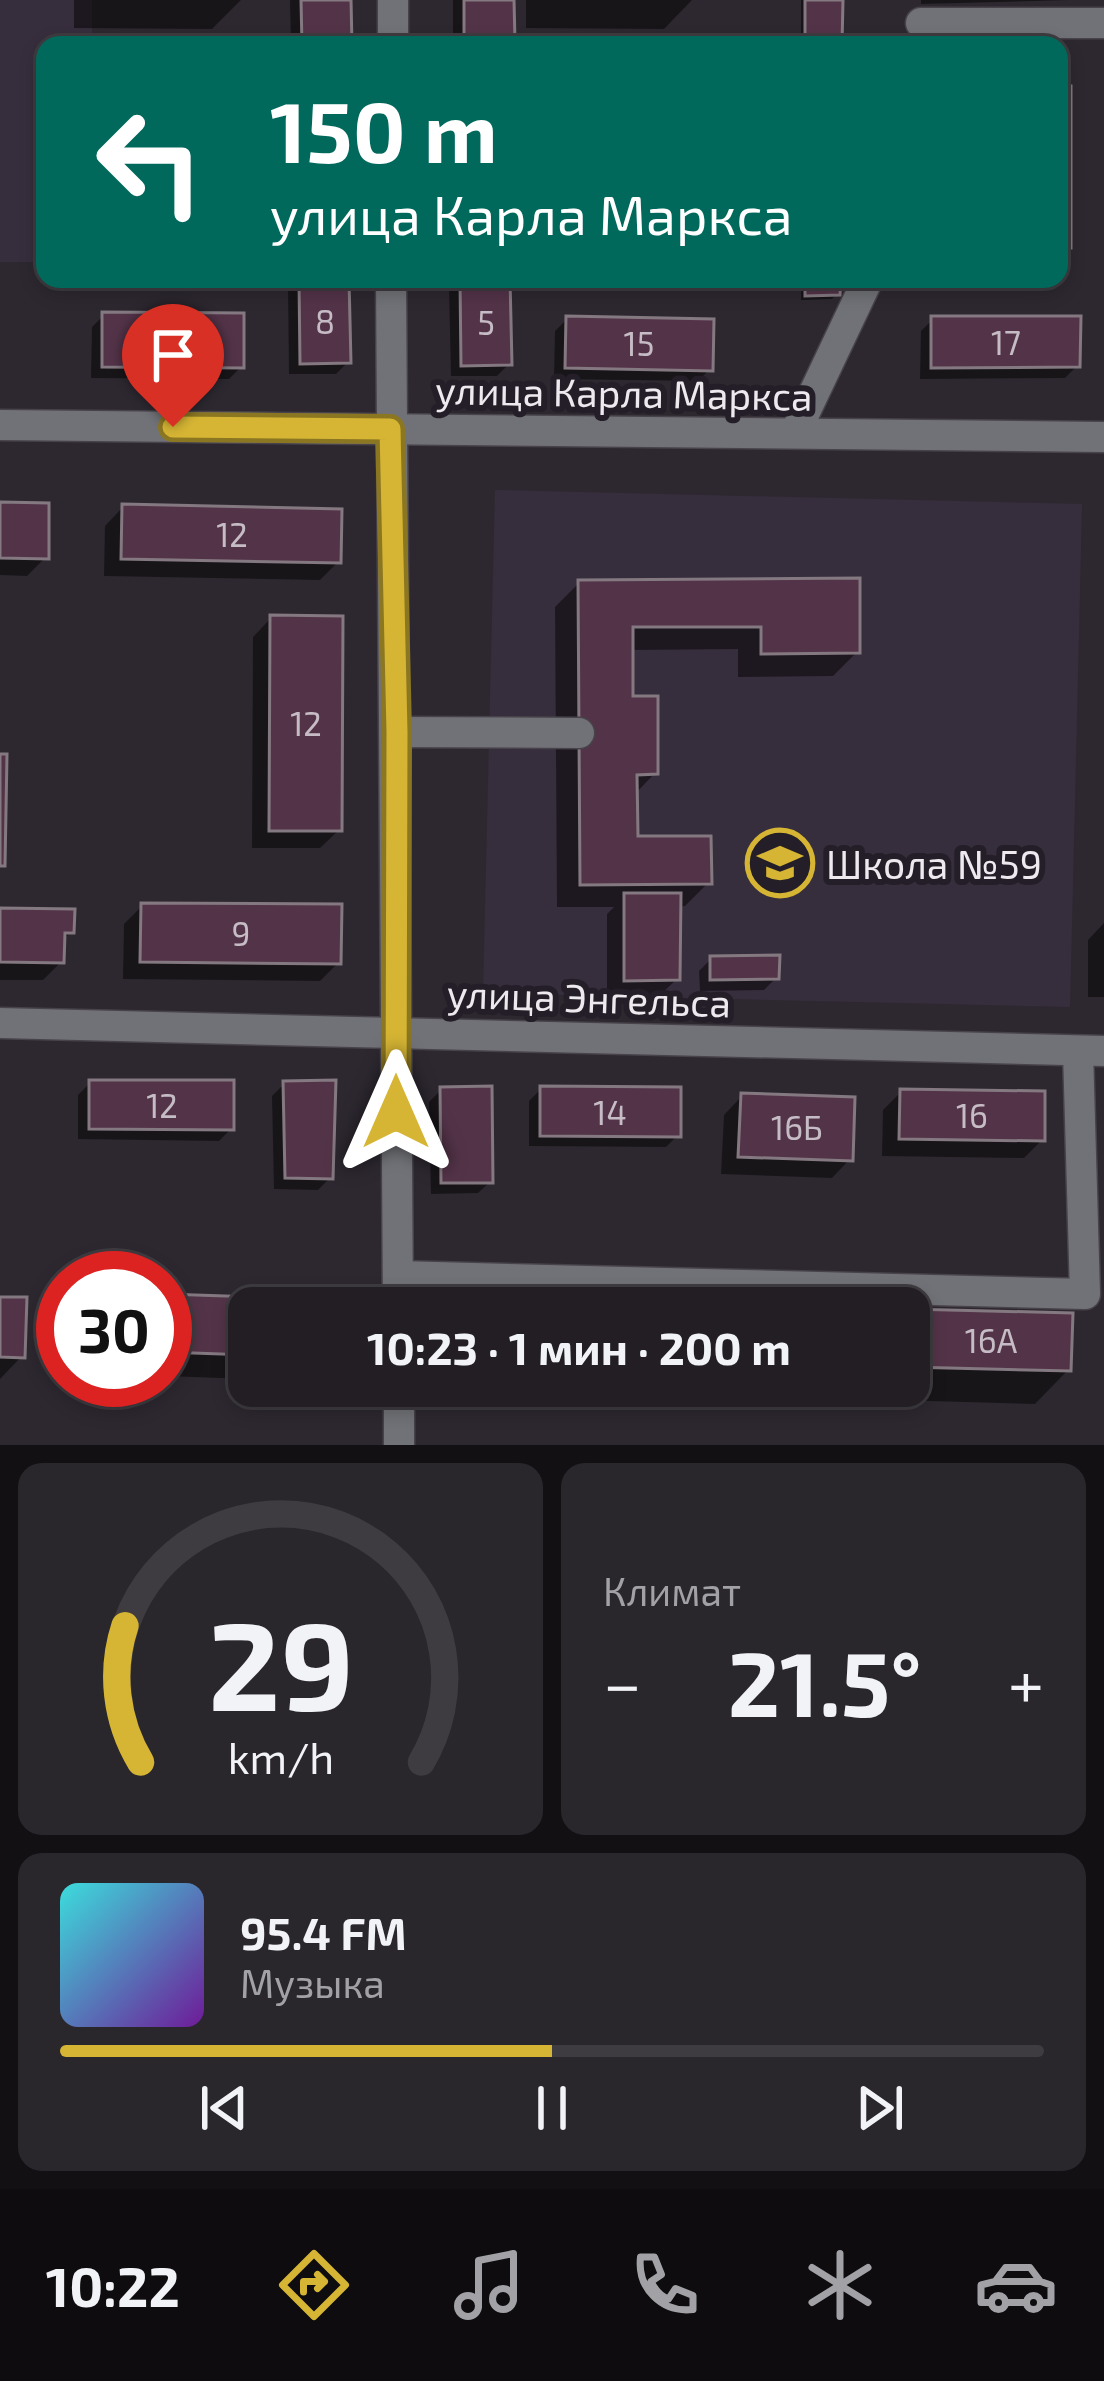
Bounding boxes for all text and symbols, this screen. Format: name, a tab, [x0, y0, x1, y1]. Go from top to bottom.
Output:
text: 150 m	[270, 79, 498, 180]
icon: left	[72, 84, 228, 240]
text: улица Карла Маркса	[270, 181, 793, 246]
house number: 8	[315, 301, 335, 341]
house number: 5	[477, 302, 495, 342]
pin	[122, 304, 224, 427]
icon: arrive	[140, 322, 206, 388]
house number: 17	[991, 322, 1021, 362]
house number: 15	[624, 323, 654, 363]
street label: улица Карла Маркса	[435, 365, 813, 420]
house number: 12	[216, 514, 248, 554]
house number: 12	[290, 703, 322, 743]
school or university icon: Школа №59	[745, 828, 815, 898]
place label: Школа №59	[826, 840, 1042, 887]
house number: 9	[232, 913, 250, 953]
street label: улица Энгельса	[446, 969, 732, 1026]
position arrow	[333, 1049, 459, 1175]
house number: 12	[146, 1085, 178, 1125]
house number: 14	[593, 1092, 627, 1132]
house number: 16	[956, 1095, 988, 1135]
house number: 16Б	[771, 1107, 823, 1147]
speed limit sign: 30	[36, 1251, 192, 1407]
text: 10:23 · 1 мин · 200 m	[367, 1320, 791, 1374]
house number: 16А	[965, 1320, 1018, 1360]
text: Климат	[603, 1567, 741, 1614]
text: 29	[207, 1586, 354, 1736]
text: 21.5°	[728, 1627, 922, 1735]
text: −	[603, 1642, 642, 1721]
text: +	[1008, 1642, 1044, 1721]
text: km/h	[227, 1731, 334, 1783]
text: 95.4 FM	[240, 1905, 407, 1959]
text: Музыка	[240, 1959, 385, 2006]
icon: previous	[191, 2075, 257, 2141]
icon: pause	[519, 2075, 585, 2141]
icon: next	[847, 2075, 913, 2141]
icon: directions	[272, 2243, 356, 2327]
icon: music	[447, 2243, 531, 2327]
icon: phone	[623, 2243, 707, 2327]
icon: climate	[798, 2243, 882, 2327]
icon: car	[974, 2243, 1058, 2327]
text: 10:22	[46, 2253, 180, 2318]

